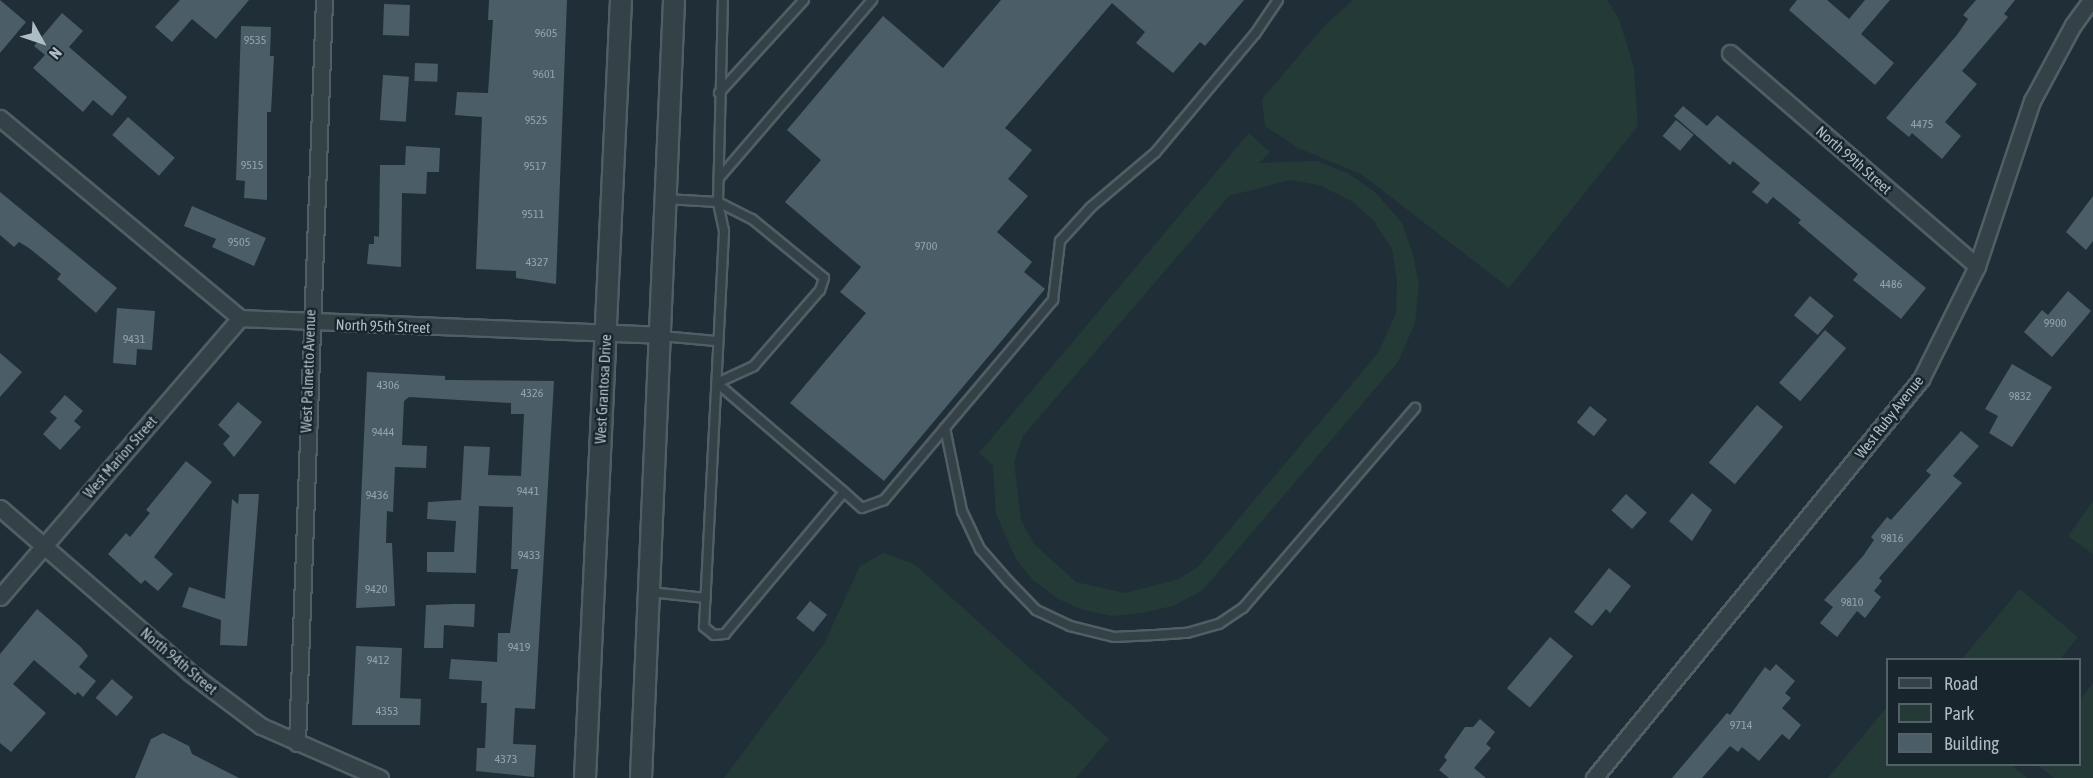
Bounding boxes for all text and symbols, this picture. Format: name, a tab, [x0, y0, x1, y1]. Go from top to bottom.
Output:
north arrow	[12, 12, 72, 72]
house number: 9605	[535, 27, 557, 41]
house number: 9535	[244, 34, 266, 48]
text: N	[46, 44, 66, 63]
house number: 9601	[533, 68, 555, 82]
house number: 9525	[525, 114, 547, 128]
house number: 4475	[1911, 118, 1933, 132]
street label: North 99th Street	[1812, 122, 1896, 198]
house number: 9515	[241, 159, 263, 173]
house number: 9517	[524, 160, 546, 174]
house number: 9511	[522, 208, 544, 222]
house number: 9505	[228, 236, 250, 250]
house number: 9700	[915, 240, 937, 254]
house number: 4327	[526, 256, 548, 270]
house number: 4486	[1880, 278, 1902, 292]
street label: West Palmetto Avenue	[297, 309, 319, 433]
street label: North 95th Street	[335, 315, 431, 337]
house number: 9900	[2044, 317, 2066, 331]
house number: 9431	[123, 333, 145, 347]
street label: West Grantosa Drive	[591, 334, 615, 444]
street label: West Ruby Avenue	[1851, 372, 1927, 462]
house number: 4306	[377, 379, 399, 393]
house number: 4326	[521, 387, 543, 401]
house number: 9832	[2009, 390, 2031, 404]
street label: West Marion Street	[79, 412, 161, 502]
house number: 9444	[372, 426, 394, 440]
house number: 9441	[517, 485, 539, 499]
house number: 9436	[366, 489, 388, 503]
house number: 9816	[1881, 532, 1903, 546]
house number: 9433	[518, 549, 540, 563]
house number: 9420	[365, 583, 387, 597]
house number: 9810	[1841, 596, 1863, 610]
street label: North 94th Street	[137, 624, 221, 698]
house number: 9419	[508, 641, 530, 655]
house number: 9412	[367, 654, 389, 668]
legend	[1886, 658, 2081, 766]
text: Road	[1944, 673, 1978, 694]
text: Park	[1944, 703, 1974, 724]
house number: 4353	[376, 705, 398, 719]
house number: 9714	[1730, 719, 1752, 733]
text: Building	[1944, 733, 1999, 754]
house number: 4373	[495, 753, 517, 767]

